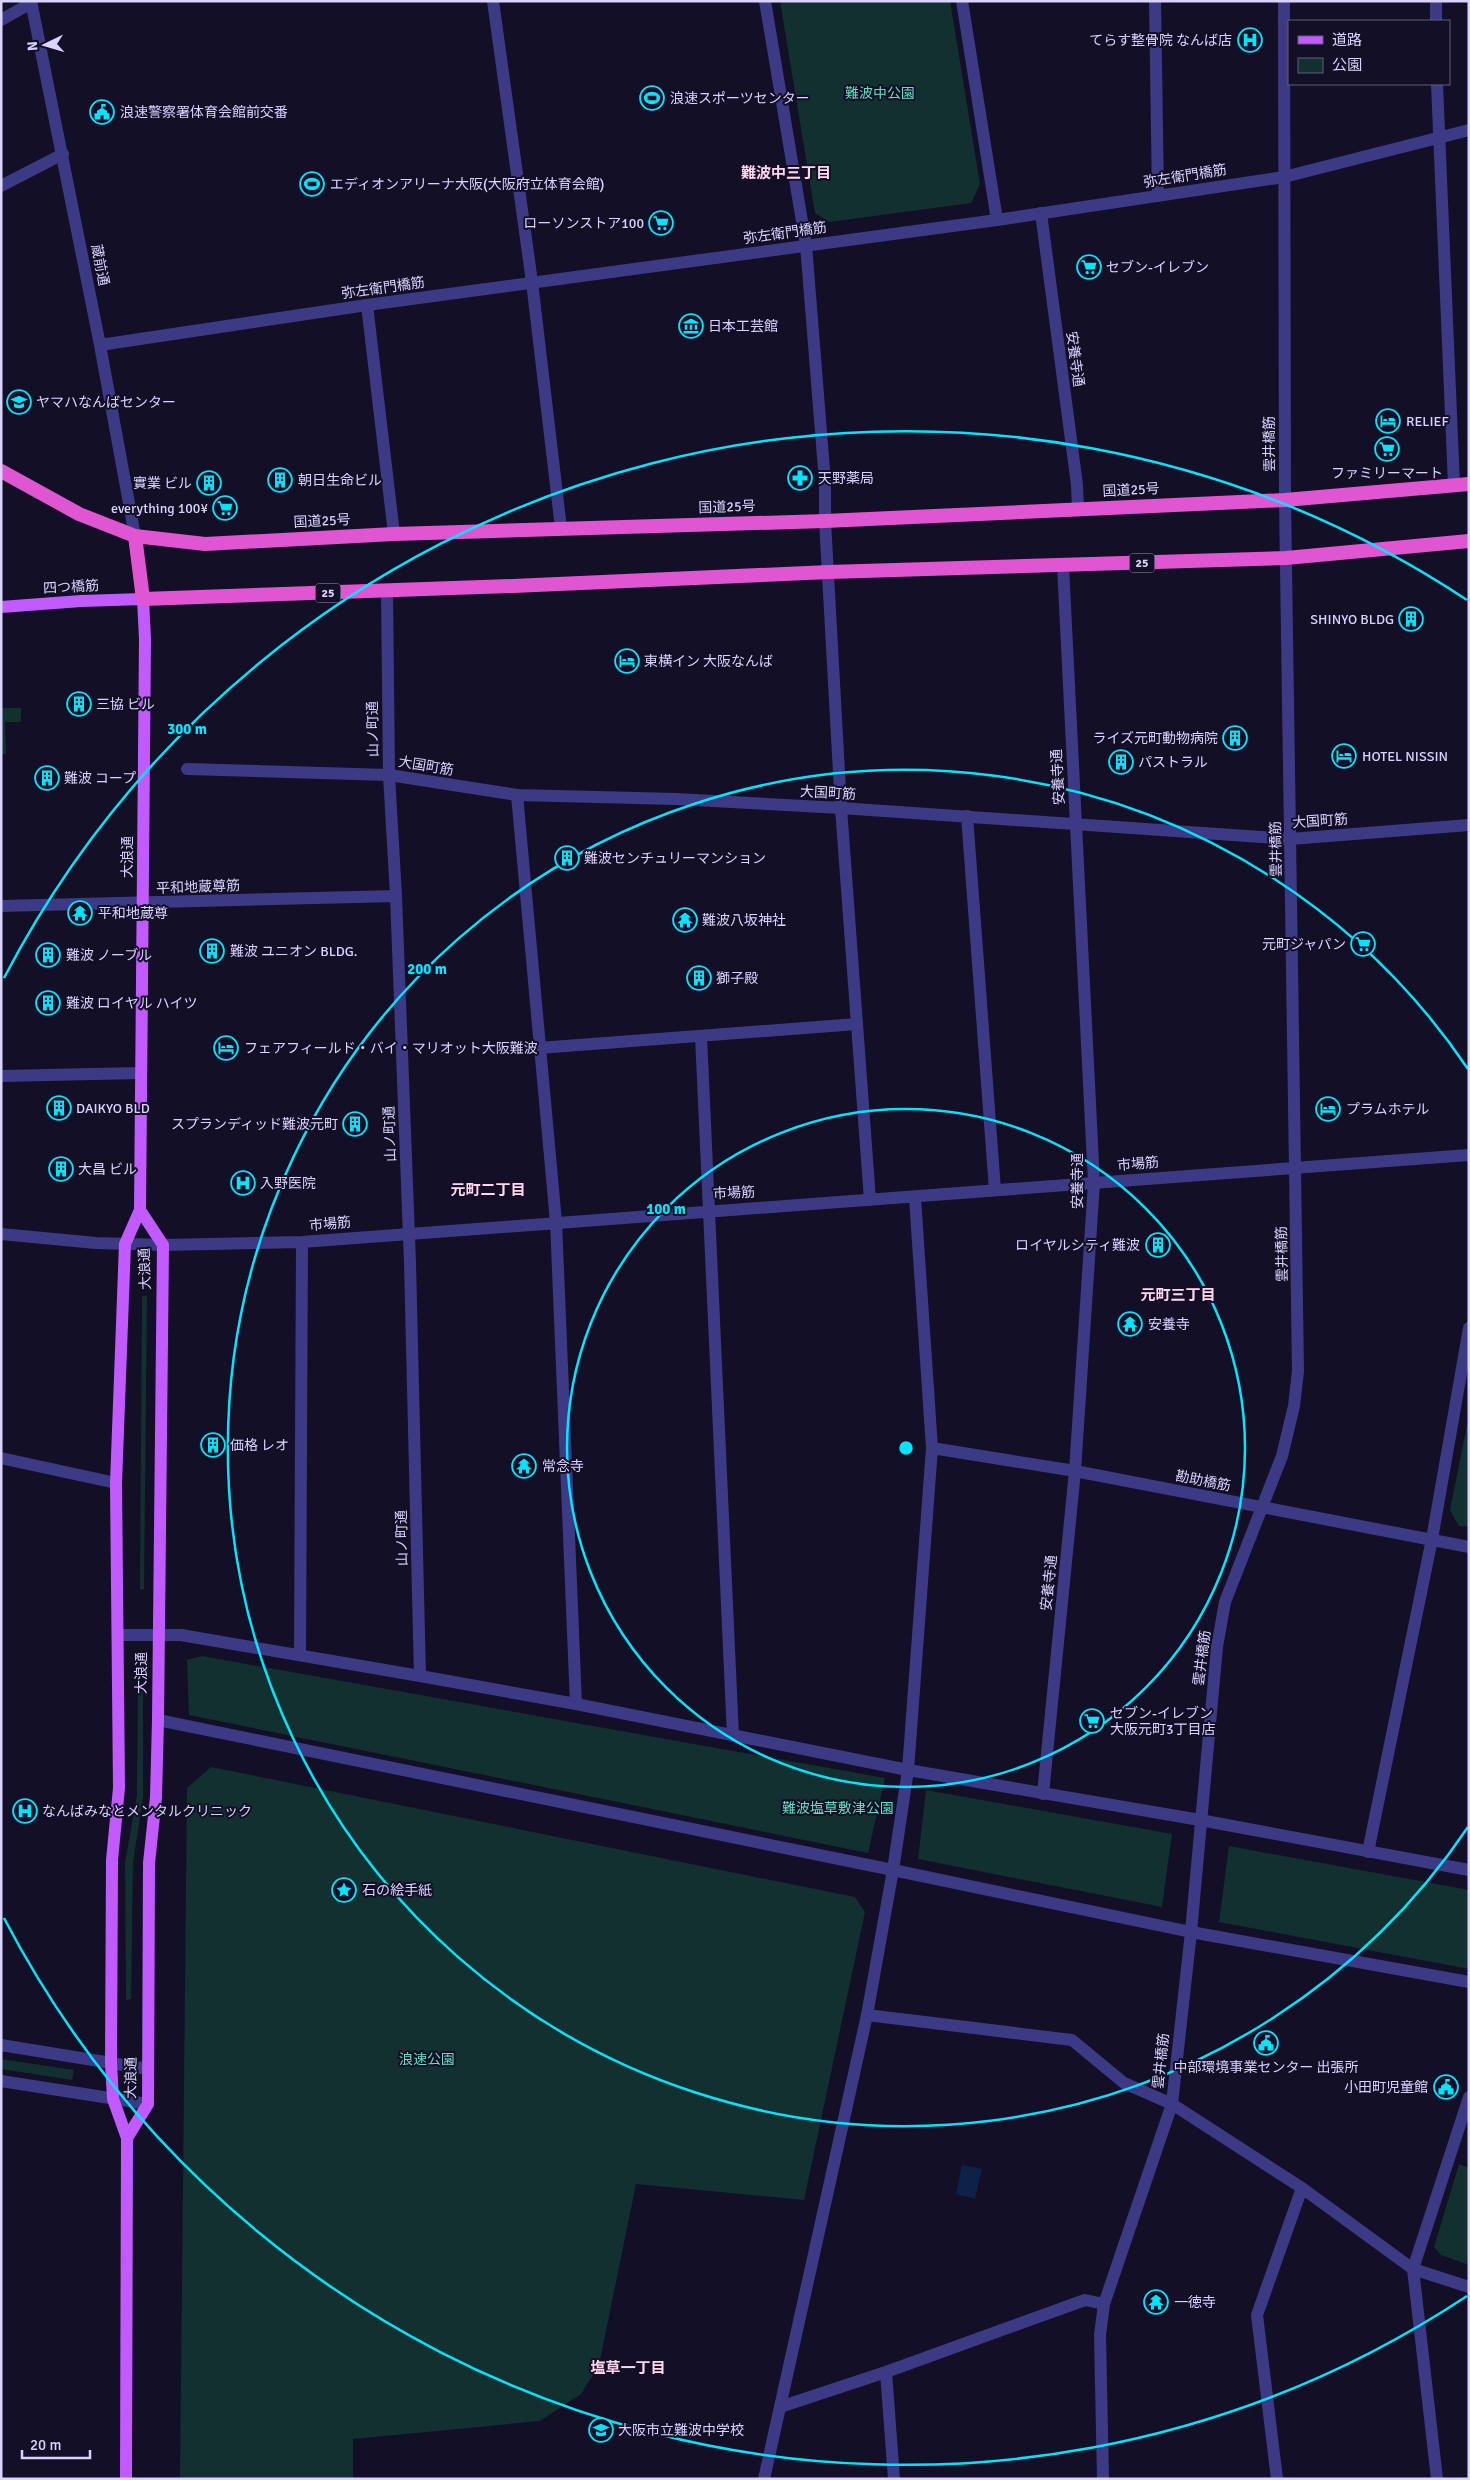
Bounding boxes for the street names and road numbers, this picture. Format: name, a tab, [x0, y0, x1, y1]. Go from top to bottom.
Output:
street label: 弥左衛門橋筋	[1142, 161, 1228, 191]
street label: 弥左衛門橋筋	[742, 219, 828, 247]
street label: 蔵前通	[88, 243, 112, 287]
street label: 弥左衛門橋筋	[340, 274, 426, 302]
street label: 安養寺通	[1063, 330, 1087, 388]
street label: 雲井橋筋	[1261, 416, 1278, 472]
street label: 国道25号	[1102, 480, 1160, 500]
street label: 国道25号	[698, 498, 756, 516]
street label: 国道25号	[293, 511, 351, 531]
road number: 25	[1130, 554, 1154, 572]
street label: 四つ橋筋	[43, 577, 99, 597]
road number: 25	[316, 584, 340, 602]
street label: 山ノ町通	[364, 701, 382, 757]
street label: 安養寺通	[1048, 749, 1068, 805]
street label: 大国町筋	[397, 753, 455, 779]
street label: 大国町筋	[800, 783, 856, 803]
street label: 大国町筋	[1291, 811, 1349, 831]
street label: 雲井橋筋	[1267, 821, 1285, 877]
street label: 大浪通	[119, 836, 136, 878]
street label: 平和地蔵尊筋	[156, 877, 240, 897]
street label: 山ノ町通	[381, 1106, 399, 1162]
street label: 安養寺通	[1069, 1153, 1086, 1209]
street label: 市場筋	[1116, 1154, 1160, 1174]
street label: 市場筋	[713, 1183, 755, 1203]
street label: 市場筋	[308, 1214, 352, 1234]
street label: 雲井橋筋	[1273, 1226, 1291, 1282]
street label: 大浪通	[136, 1248, 154, 1290]
street label: 勘助橋筋	[1174, 1467, 1232, 1495]
street label: 山ノ町通	[393, 1510, 411, 1566]
street label: 安養寺通	[1038, 1554, 1060, 1612]
street label: 雲井橋筋	[1190, 1629, 1214, 1687]
street label: 大浪通	[133, 1652, 150, 1694]
street label: 雲井橋筋	[1150, 2032, 1172, 2090]
street label: 大浪通	[122, 2057, 140, 2099]

